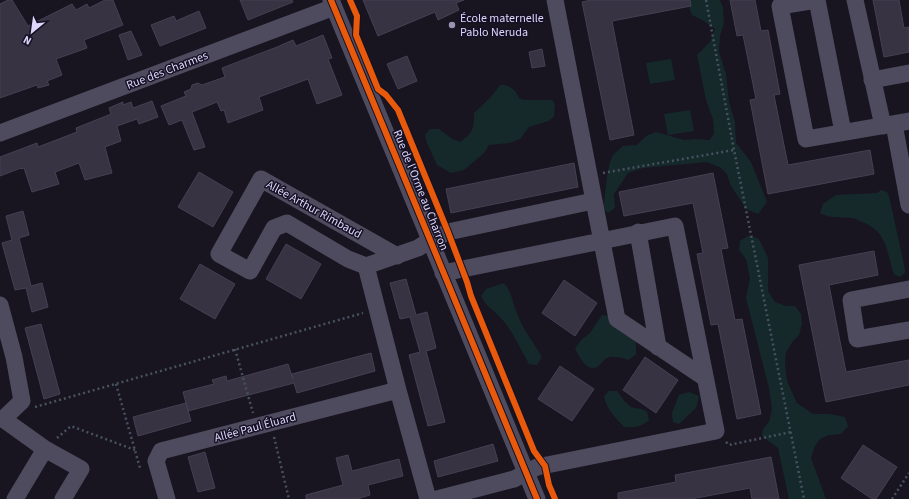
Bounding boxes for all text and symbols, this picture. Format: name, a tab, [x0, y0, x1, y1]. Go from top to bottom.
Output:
place label: École maternelle Pablo Neruda	[460, 10, 544, 41]
north arrow	[12, 12, 52, 52]
marker: École maternelle Pablo Neruda	[447, 20, 457, 30]
text: N	[21, 32, 34, 49]
street label: Rue des Charmes	[124, 47, 211, 94]
street label: Rue de l'Orme au Charron	[389, 127, 453, 253]
street label: Allée Arthur Rimbaud	[263, 176, 365, 243]
street label: Allée Paul Éluard	[212, 408, 298, 447]

